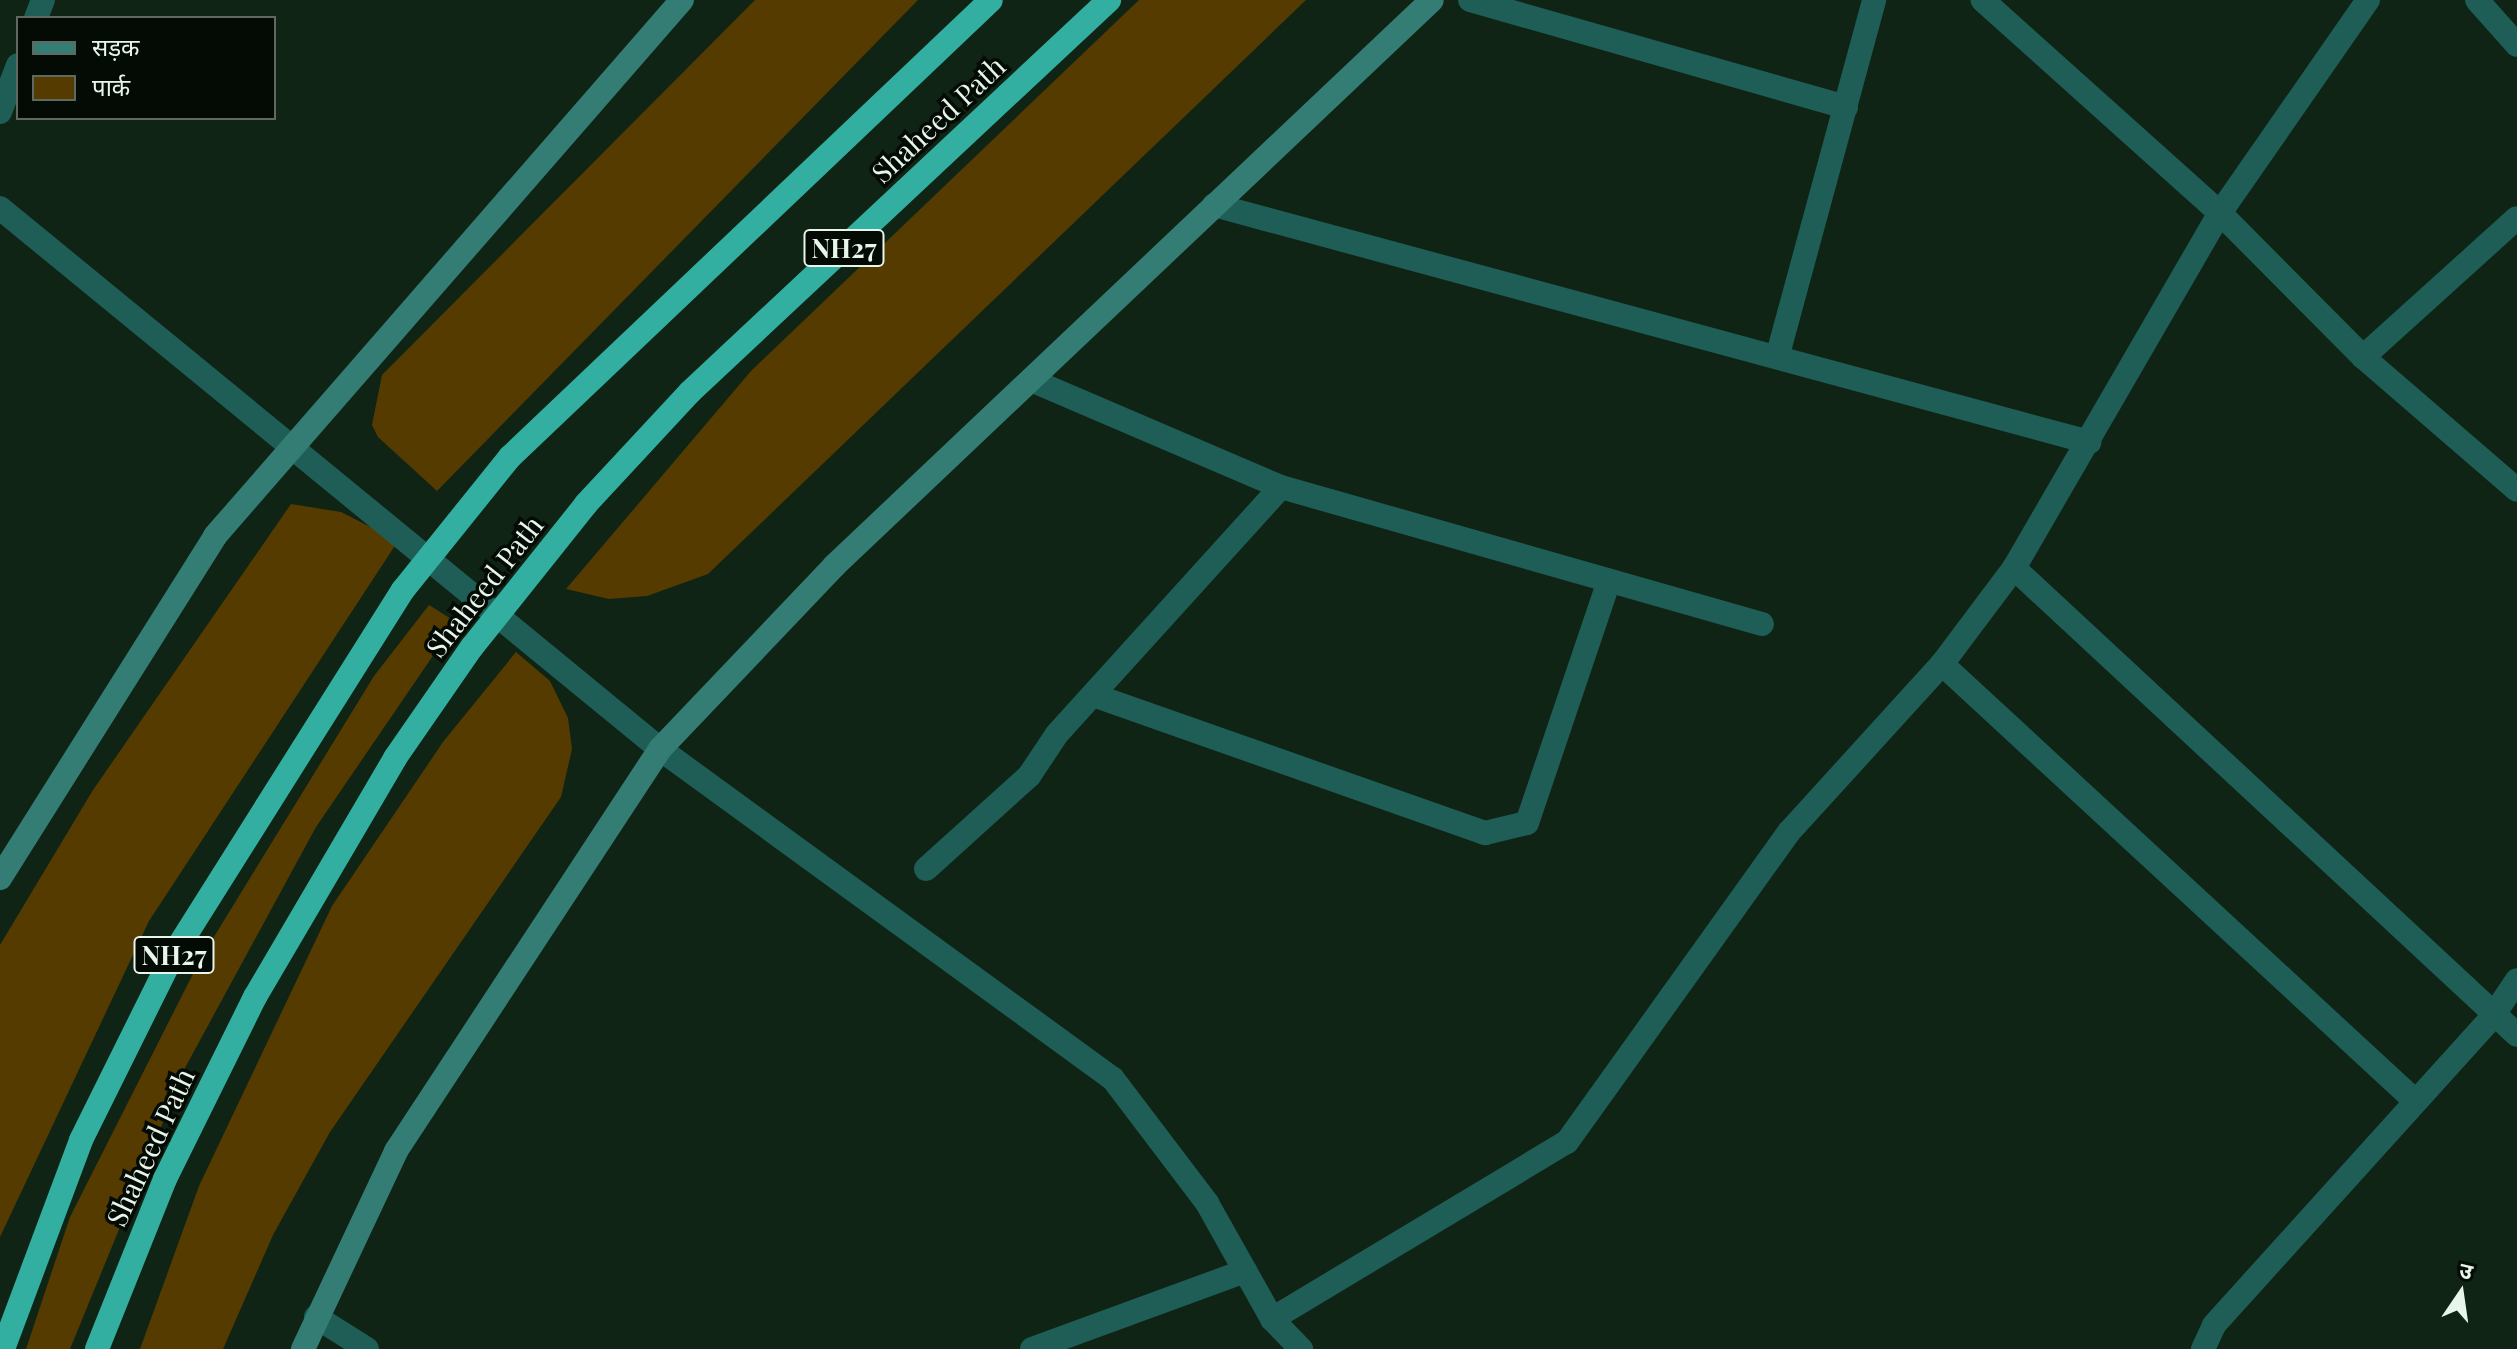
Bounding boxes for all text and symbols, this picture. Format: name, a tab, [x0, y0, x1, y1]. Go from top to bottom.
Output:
legend	[16, 16, 276, 120]
text: सड़क	[92, 30, 140, 62]
street label: Shaheed Path	[864, 49, 1012, 189]
text: पार्क	[92, 70, 130, 102]
road number: NH27	[802, 226, 886, 270]
street label: Shaheed Path	[418, 509, 550, 663]
road number: NH27	[132, 933, 216, 977]
street label: Shaheed Path	[99, 1063, 201, 1231]
north arrow	[2421, 1253, 2501, 1333]
text: उ	[2457, 1254, 2476, 1286]

